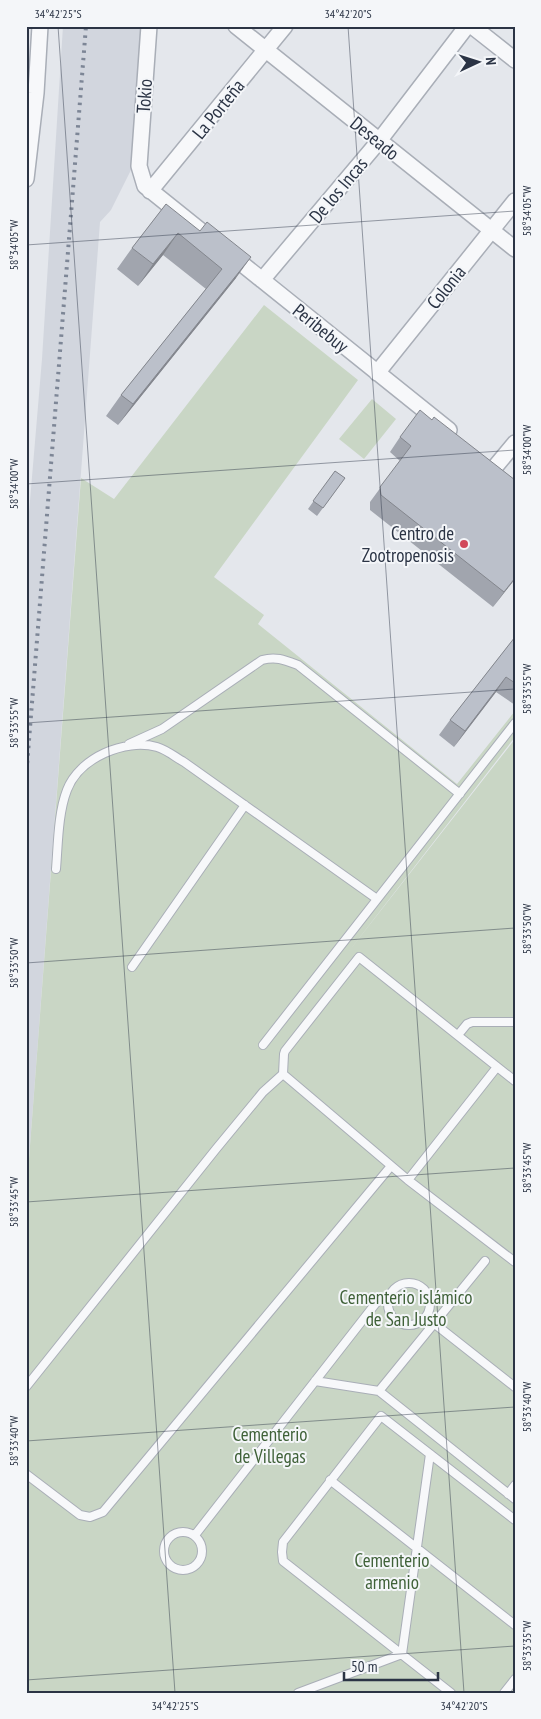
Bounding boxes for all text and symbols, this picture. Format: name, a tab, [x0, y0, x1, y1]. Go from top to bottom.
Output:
text: 34°42'25"S	[34, 6, 82, 21]
text: 34°42'20"S	[324, 6, 372, 21]
north arrow	[454, 38, 504, 88]
text: N	[482, 57, 500, 65]
street label: La Porteña	[187, 74, 249, 144]
street label: Tokio	[131, 78, 157, 114]
street label: Deseado	[346, 111, 404, 165]
street label: De los Incas	[304, 152, 372, 228]
text: 58°34'05"W	[519, 186, 534, 236]
text: 58°34'05"W	[6, 220, 21, 270]
street label: Colonia	[421, 260, 471, 314]
street label: Peribebuy	[288, 298, 354, 358]
text: 58°34'00"W	[519, 425, 534, 475]
text: 58°34'00"W	[6, 459, 21, 509]
place label: Centro de Zootropenosis	[362, 521, 454, 567]
marker: Centro de Zootropenosis	[458, 538, 470, 550]
text: 58°33'55"W	[519, 664, 534, 714]
text: 58°33'55"W	[6, 698, 21, 748]
text: 58°33'50"W	[519, 904, 534, 954]
text: 58°33'50"W	[6, 938, 21, 988]
text: 58°33'45"W	[519, 1143, 534, 1193]
text: 58°33'45"W	[6, 1177, 21, 1227]
park label: Cementerio islámico de San Justo	[340, 1285, 472, 1331]
text: 58°33'40"W	[519, 1382, 534, 1432]
text: 58°33'40"W	[6, 1416, 21, 1466]
park label: Cementerio de Villegas	[232, 1422, 308, 1468]
park label: Cementerio armenio	[354, 1548, 430, 1594]
text: 58°33'35"W	[519, 1621, 534, 1671]
scale bar	[344, 1649, 437, 1681]
text: 50 m	[351, 1657, 377, 1676]
text: 34°42'25"S	[151, 1698, 199, 1713]
text: 34°42'20"S	[440, 1698, 488, 1713]

